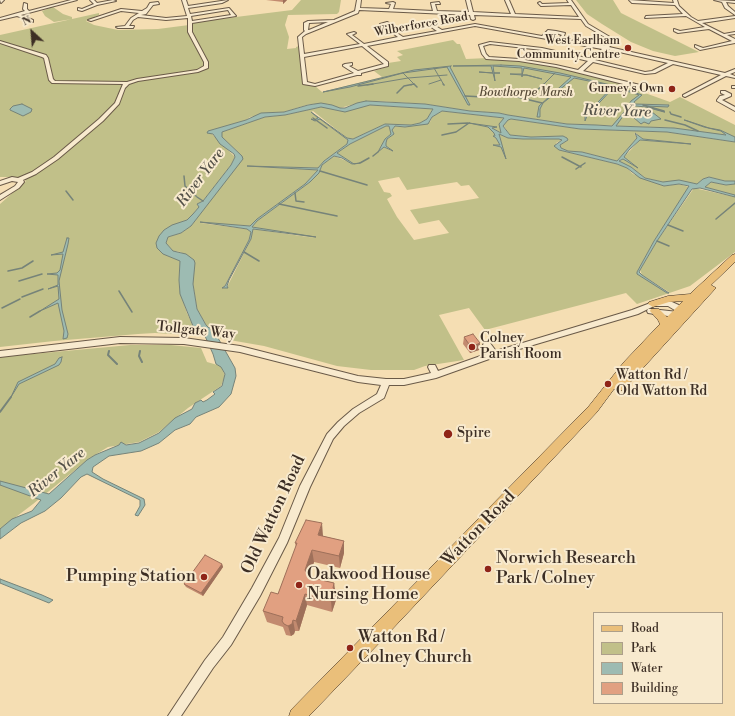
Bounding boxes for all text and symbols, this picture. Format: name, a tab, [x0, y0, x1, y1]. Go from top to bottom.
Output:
street label: Wilberforce Road	[373, 10, 469, 40]
north arrow	[12, 12, 52, 52]
text: N	[20, 13, 34, 29]
place label: West Earlham Community Centre	[517, 34, 620, 62]
marker: West Earlham Community Centre	[623, 43, 633, 53]
place label: Gurney's Own	[589, 82, 664, 96]
marker: Gurney's Own	[667, 84, 677, 94]
park label: Bowthorpe Marsh	[479, 86, 573, 100]
water label: River Yare	[583, 102, 651, 122]
water label: River Yare	[173, 145, 229, 211]
street label: Tollgate Way	[156, 318, 236, 344]
place label: Colney Parish Room	[480, 331, 562, 364]
marker: Colney Parish Room	[467, 342, 477, 352]
place label: Watton Rd / Old Watton Rd	[616, 368, 707, 400]
marker: Watton Rd / Old Watton Rd	[603, 379, 613, 389]
place label: Spire	[457, 426, 491, 442]
marker: Spire	[442, 428, 454, 440]
water label: River Yare	[25, 445, 89, 501]
street label: Old Watton Road	[238, 452, 310, 578]
street label: Watton Road	[438, 487, 520, 571]
place label: Norwich Research Park / Colney	[496, 549, 636, 589]
marker: Norwich Research Park / Colney	[483, 564, 493, 574]
place label: Oakwood House Nursing Home	[307, 565, 430, 605]
place label: Pumping Station	[66, 567, 196, 587]
marker: Pumping Station	[199, 572, 209, 582]
marker: Oakwood House Nursing Home	[294, 580, 304, 590]
legend	[593, 612, 723, 704]
text: Road	[631, 621, 659, 636]
place label: Watton Rd / Colney Church	[358, 628, 472, 668]
text: Park	[631, 641, 656, 656]
marker: Watton Rd / Colney Church	[345, 643, 355, 653]
text: Water	[631, 661, 663, 676]
text: Building	[631, 681, 678, 696]

